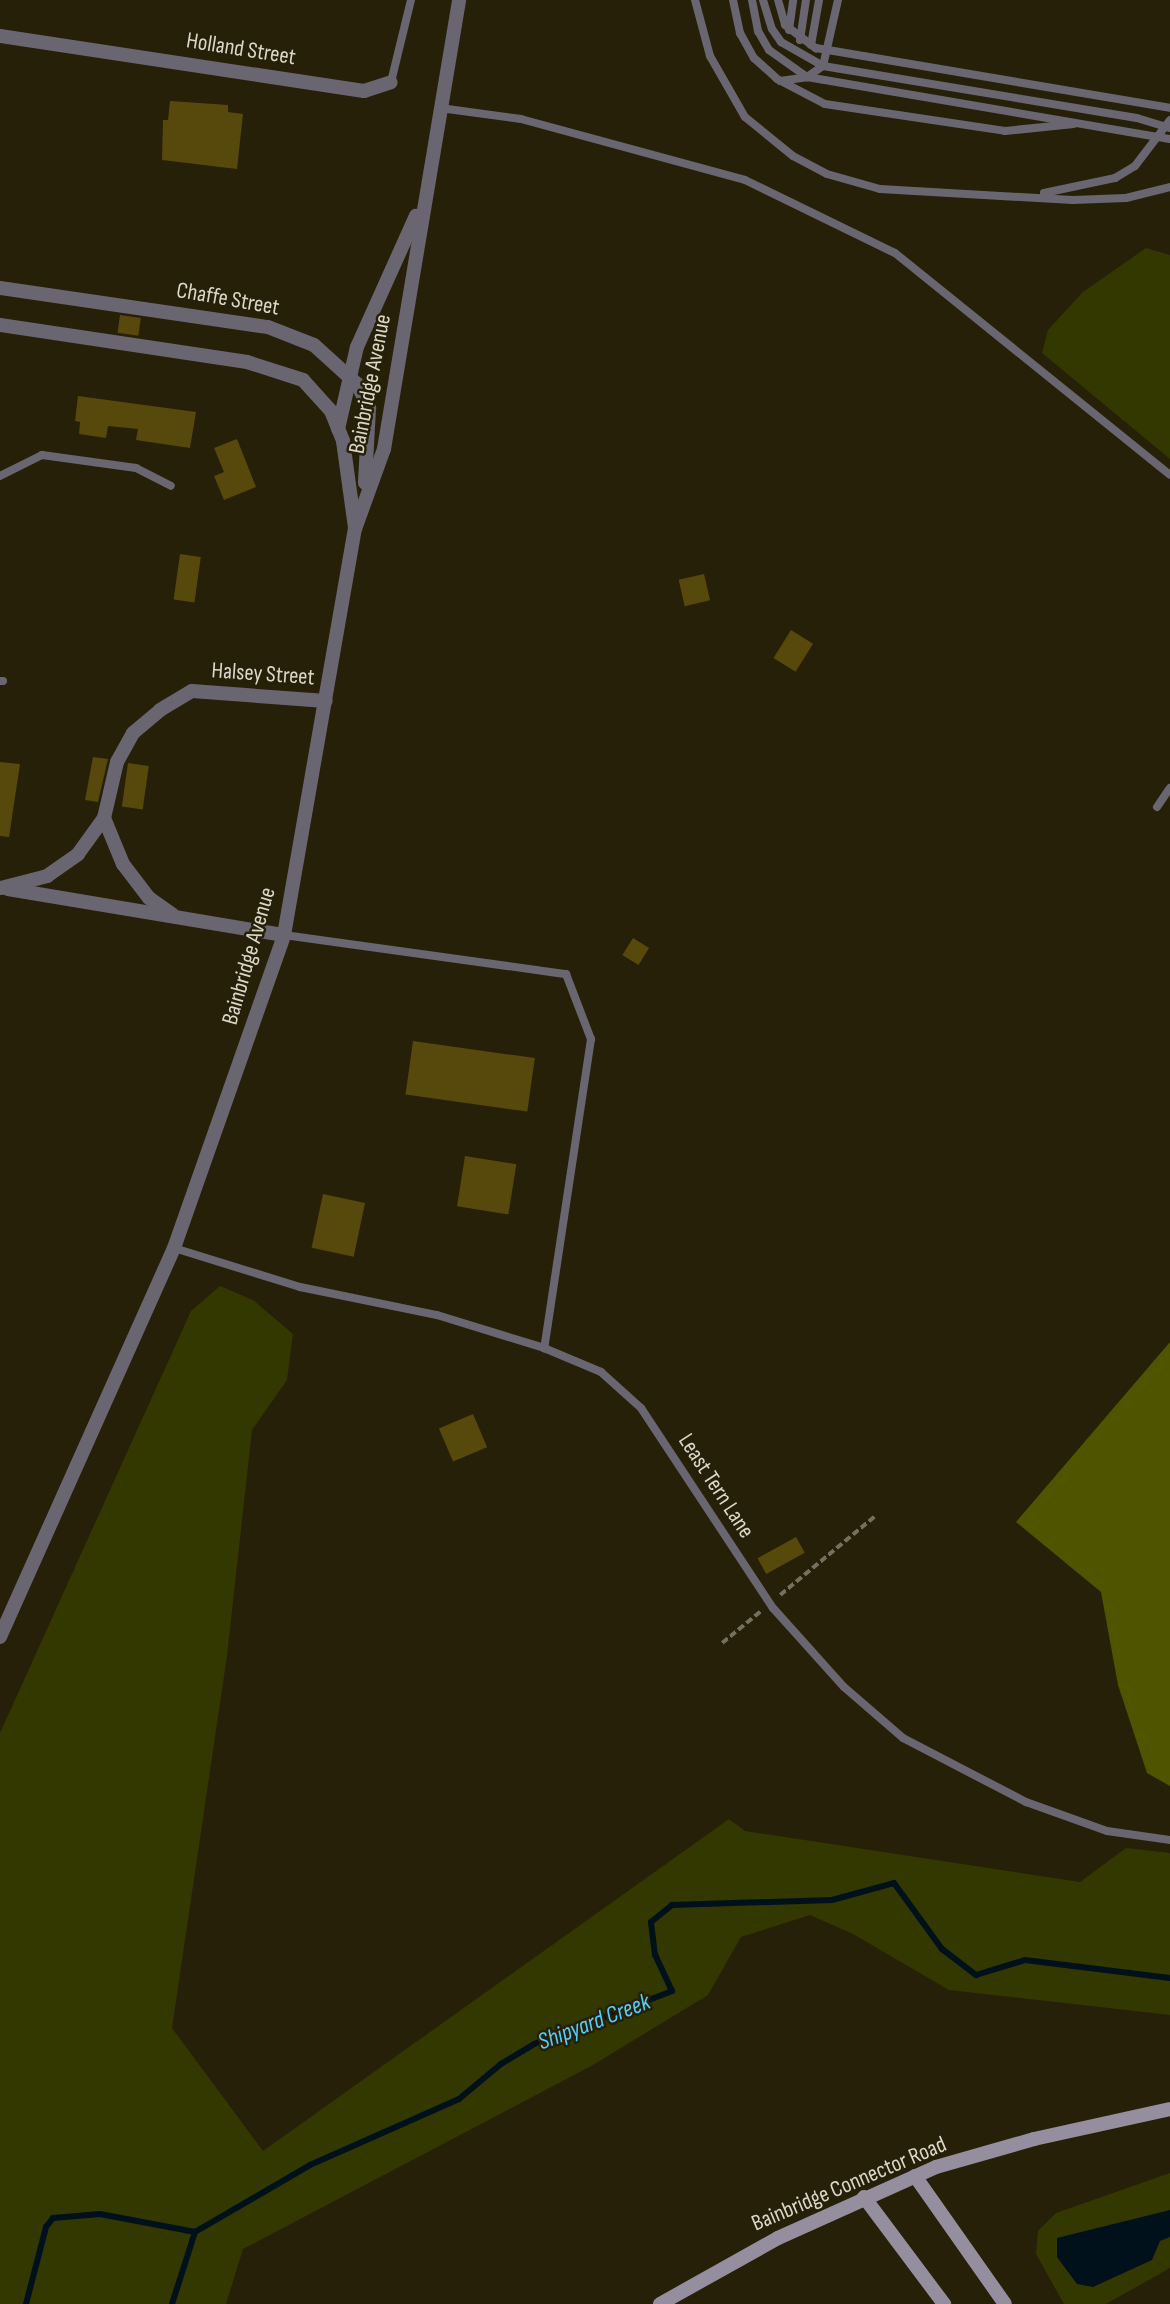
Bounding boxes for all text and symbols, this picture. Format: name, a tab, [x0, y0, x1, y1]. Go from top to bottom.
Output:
street label: Holland Street	[184, 27, 298, 71]
street label: Chaffe Street	[174, 276, 282, 322]
street label: Bainbridge Avenue	[343, 312, 397, 456]
street label: Halsey Street	[211, 657, 315, 691]
street label: Bainbridge Avenue	[216, 884, 282, 1028]
street label: Least Tern Lane	[672, 1429, 760, 1543]
water label: Shipyard Creek	[534, 1987, 654, 2057]
street label: Bainbridge Connector Road	[748, 2131, 950, 2237]

